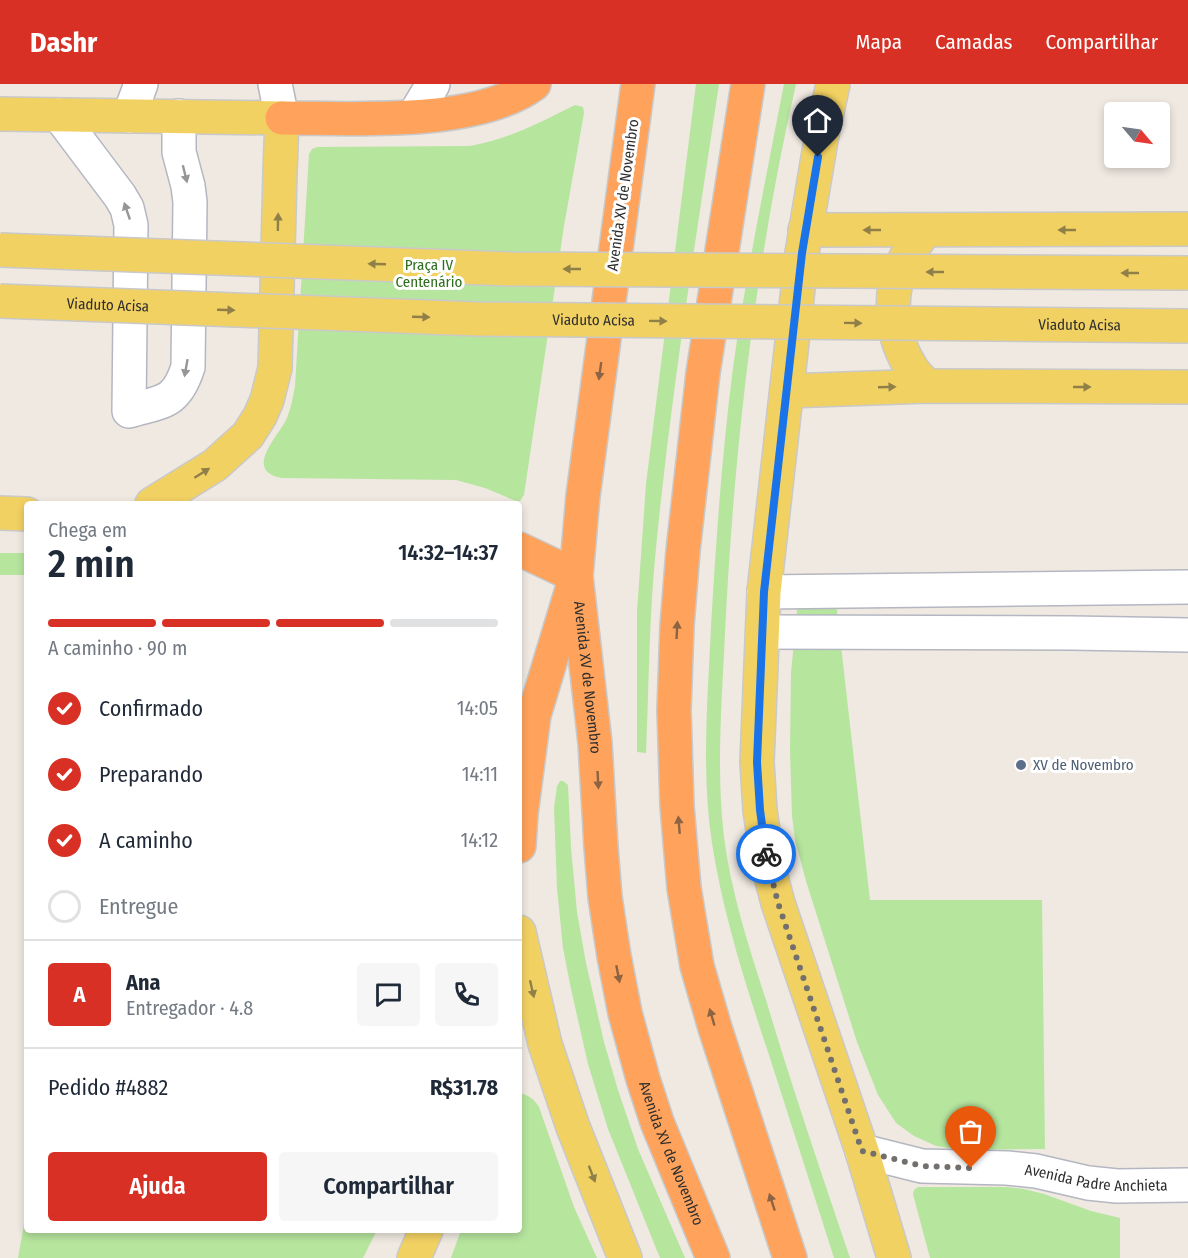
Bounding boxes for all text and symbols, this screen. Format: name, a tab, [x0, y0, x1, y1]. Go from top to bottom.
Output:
text: Dashr	[30, 26, 97, 59]
text: Mapa	[856, 29, 902, 55]
text: Camadas	[935, 29, 1013, 55]
text: Compartilhar	[1046, 29, 1158, 55]
pin	[792, 95, 843, 157]
north arrow	[1104, 102, 1170, 168]
map controls	[1104, 102, 1170, 168]
icon: home	[801, 104, 834, 137]
street label: Avenida XV de Novembro	[603, 118, 643, 272]
one-way arrow	[180, 165, 190, 183]
one-way arrow	[121, 202, 131, 220]
one-way arrow	[274, 212, 283, 231]
one-way arrow	[862, 225, 881, 235]
one-way arrow	[1057, 225, 1076, 235]
park label: Praça IV Centenário	[396, 256, 463, 291]
one-way arrow	[367, 260, 386, 269]
one-way arrow	[562, 264, 581, 274]
one-way arrow	[925, 267, 944, 277]
one-way arrow	[1120, 268, 1139, 278]
street label: Viaduto Acisa	[66, 295, 150, 316]
one-way arrow	[217, 305, 236, 314]
street label: Viaduto Acisa	[552, 311, 635, 330]
one-way arrow	[412, 313, 431, 322]
one-way arrow	[649, 316, 668, 326]
street label: Viaduto Acisa	[1038, 316, 1121, 334]
one-way arrow	[844, 318, 863, 328]
one-way arrow	[181, 359, 190, 378]
one-way arrow	[595, 362, 605, 381]
one-way arrow	[1073, 382, 1092, 392]
one-way arrow	[878, 383, 897, 392]
one-way arrow	[194, 468, 210, 479]
text: Chega em	[48, 518, 127, 542]
text: 14:32–14:37	[398, 539, 498, 566]
text: 2 min	[48, 541, 135, 587]
street label: Avenida XV de Novembro	[570, 600, 605, 754]
one-way arrow	[673, 621, 682, 640]
text: A caminho · 90 m	[48, 636, 187, 660]
icon: check	[48, 692, 81, 725]
text: Confirmado	[99, 695, 203, 722]
text: 14:05	[457, 696, 498, 720]
place label: XV de Novembro	[1033, 756, 1134, 774]
icon: check	[48, 758, 81, 791]
marker: XV de Novembro	[1014, 758, 1028, 772]
text: Preparando	[99, 761, 203, 788]
text: 14:11	[462, 762, 498, 786]
one-way arrow	[593, 771, 602, 790]
one-way arrow	[674, 816, 684, 835]
icon: check	[48, 824, 81, 857]
courier	[736, 824, 796, 884]
text: A caminho	[99, 827, 193, 854]
text: 14:12	[460, 828, 498, 852]
icon: bike	[750, 838, 783, 871]
text: Entregue	[99, 893, 178, 920]
button: chat	[357, 963, 420, 1026]
button: phone	[435, 963, 498, 1026]
one-way arrow	[614, 965, 623, 984]
text: Ana	[126, 969, 160, 996]
one-way arrow	[528, 979, 538, 998]
text: A	[74, 981, 85, 1008]
text: Entregador · 4.8	[126, 996, 253, 1020]
one-way arrow	[707, 1008, 716, 1026]
text: Pedido #4882	[48, 1074, 168, 1101]
text: R$31.78	[430, 1074, 498, 1101]
street label: Avenida XV de Novembro	[635, 1079, 708, 1228]
pin	[945, 1106, 996, 1168]
icon: bag	[954, 1115, 987, 1148]
button: Ajuda	[48, 1152, 267, 1221]
button: Compartilhar	[279, 1152, 498, 1221]
street label: Avenida Padre Anchieta	[1024, 1161, 1168, 1195]
one-way arrow	[588, 1165, 597, 1183]
one-way arrow	[766, 1193, 776, 1211]

